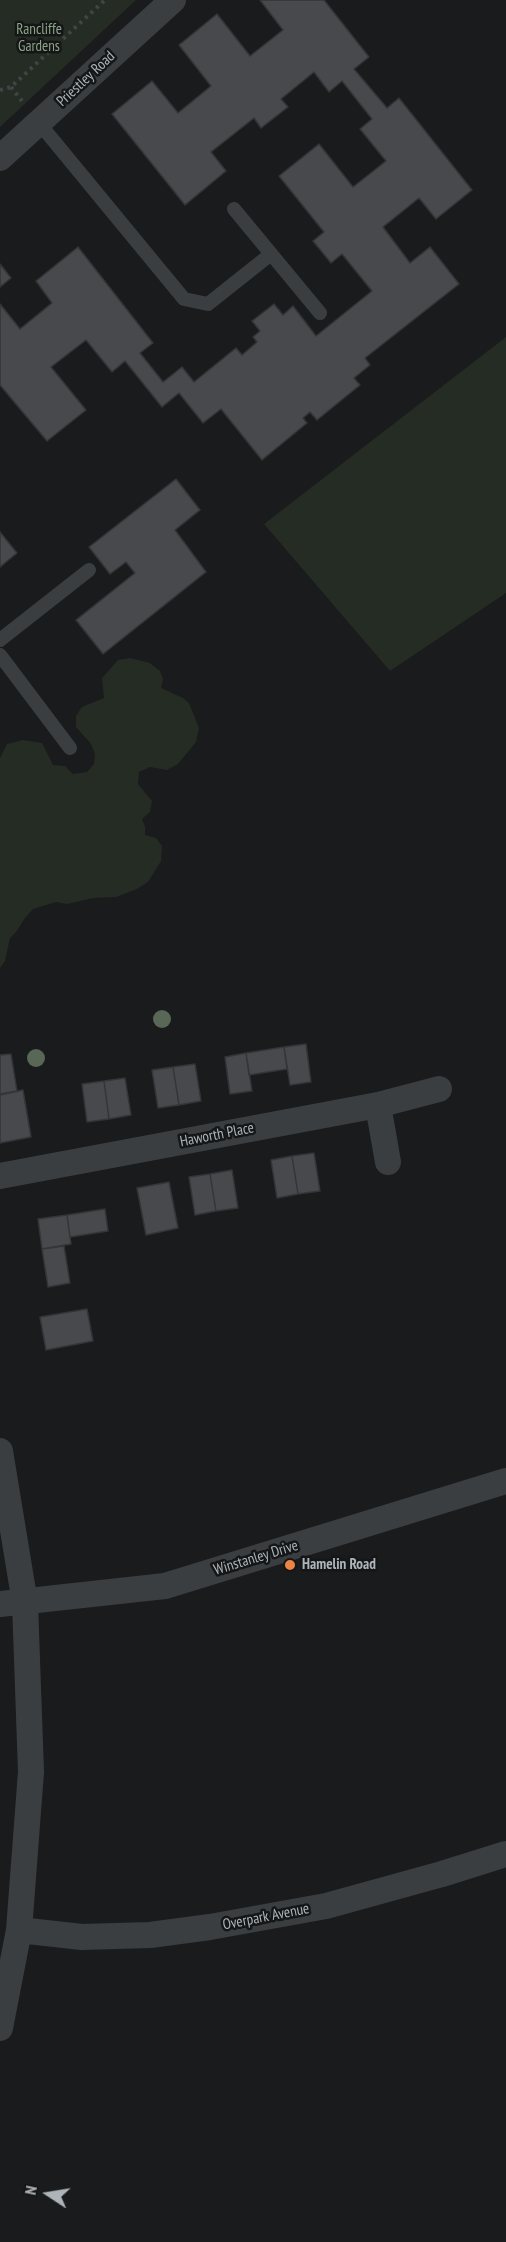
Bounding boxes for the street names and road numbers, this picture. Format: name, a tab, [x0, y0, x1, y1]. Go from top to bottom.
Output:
street label: Priestley Road	[53, 48, 119, 110]
street label: Haworth Place	[178, 1119, 256, 1151]
street label: Winstanley Drive	[212, 1537, 300, 1579]
street label: Overpark Avenue	[221, 1900, 311, 1934]

